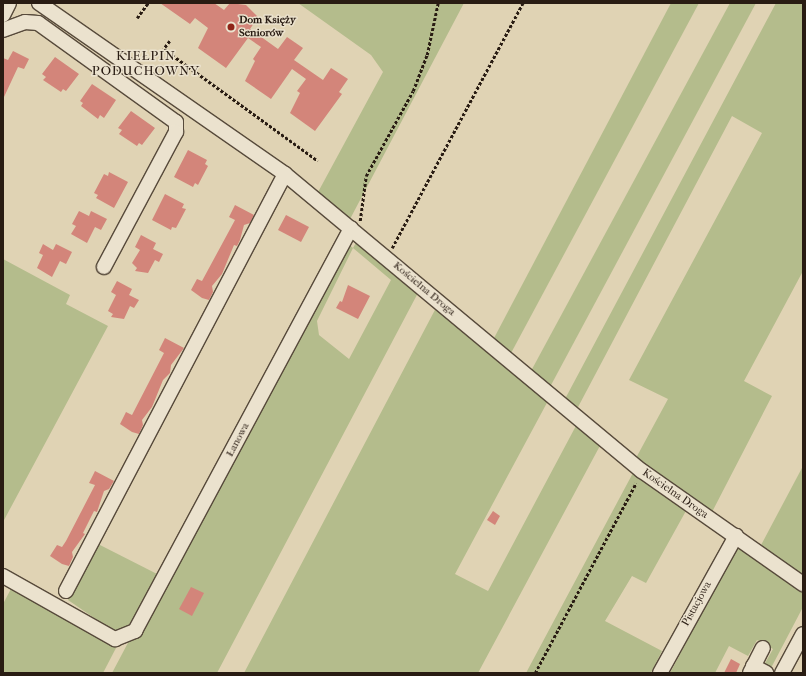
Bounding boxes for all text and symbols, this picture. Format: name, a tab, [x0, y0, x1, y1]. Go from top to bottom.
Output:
place label: Dom Księży Seniorów	[239, 14, 296, 40]
marker: Dom Księży Seniorów	[226, 22, 236, 32]
district label: KIEŁPIN PODUCHOWNY	[92, 49, 200, 80]
street label: Kościelna Droga	[390, 259, 458, 319]
street label: Łanowa	[224, 421, 252, 459]
street label: Kościelna Droga	[640, 466, 710, 522]
street label: Pistacjowa	[679, 579, 715, 629]

